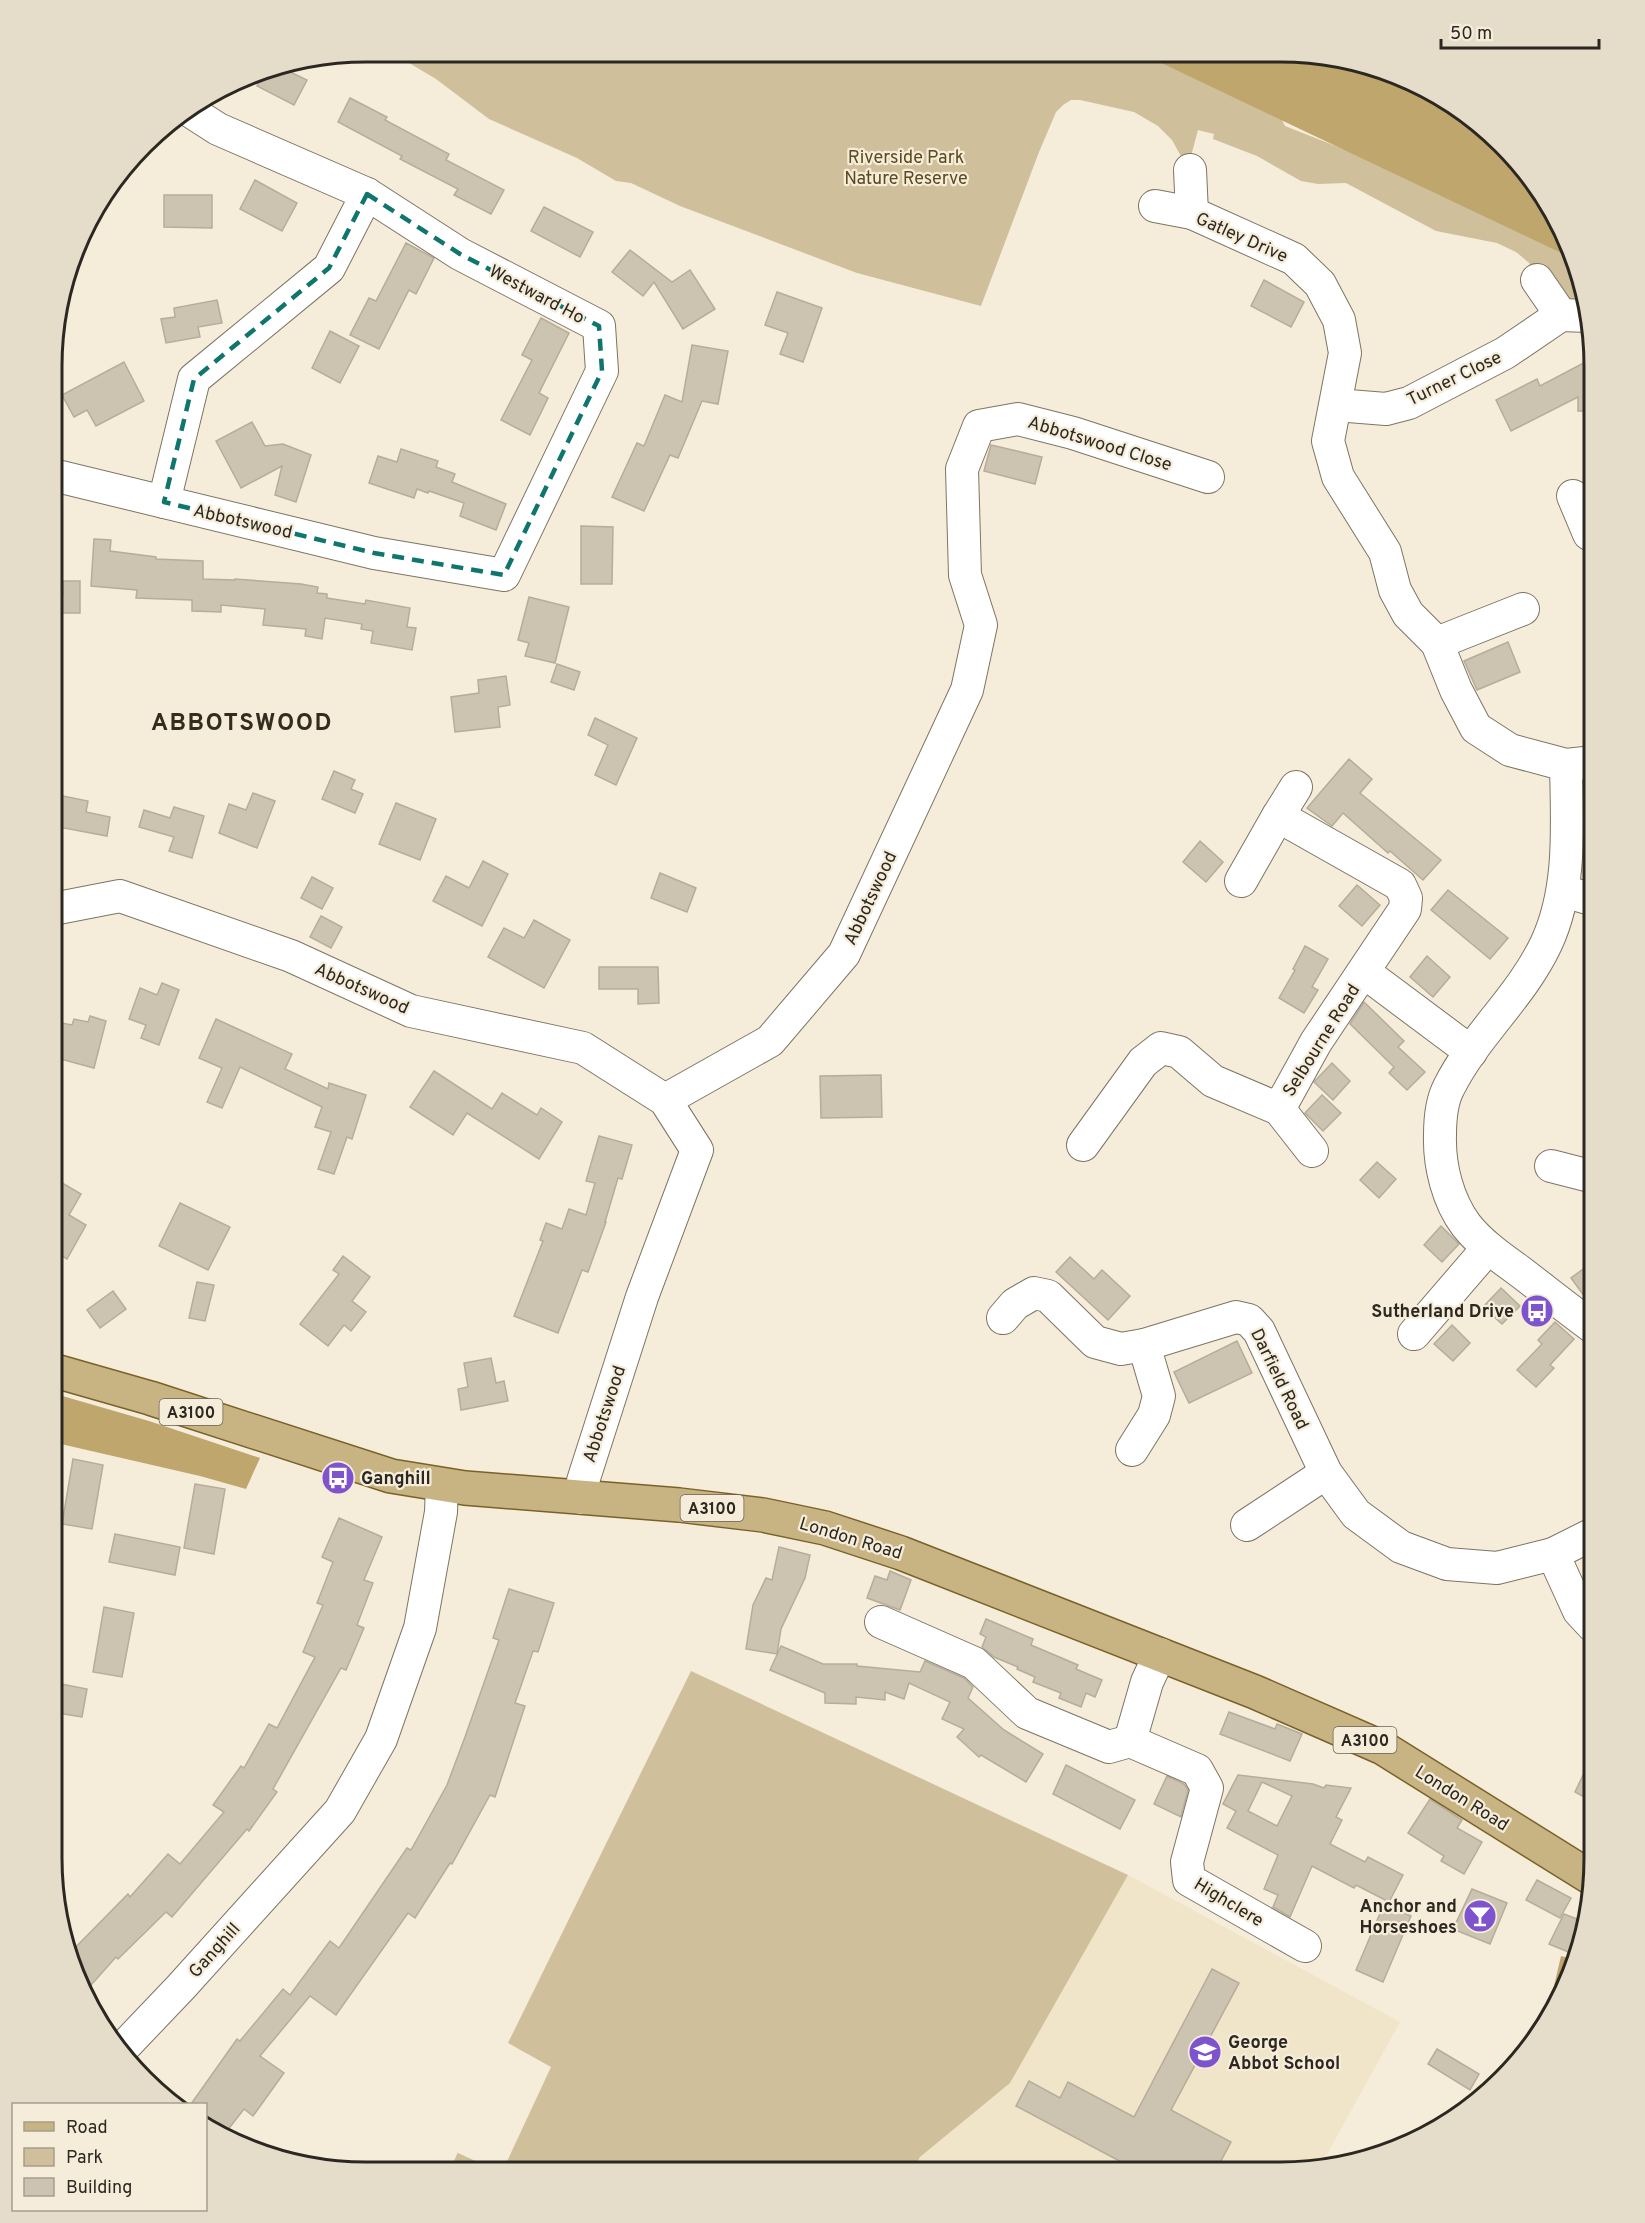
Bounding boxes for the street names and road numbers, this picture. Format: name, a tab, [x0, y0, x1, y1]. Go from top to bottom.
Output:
street label: Gatley Drive	[1192, 208, 1291, 269]
street label: Westward Ho	[485, 261, 588, 330]
street label: Turner Close	[1403, 347, 1506, 412]
street label: Abbotswood Close	[1025, 412, 1174, 477]
street label: Abbotswood	[191, 500, 294, 545]
street label: Abbotswood	[840, 848, 903, 949]
street label: Abbotswood	[311, 958, 412, 1020]
street label: Selbourne Road	[1278, 980, 1366, 1101]
street label: Darfield Road	[1244, 1325, 1313, 1434]
street label: Abbotswood	[579, 1363, 632, 1466]
road number: A3100	[160, 1399, 222, 1425]
road number: A3100	[680, 1495, 744, 1521]
street label: London Road	[796, 1513, 905, 1566]
road number: A3100	[1334, 1727, 1396, 1753]
street label: London Road	[1410, 1761, 1512, 1837]
street label: Highclere	[1189, 1873, 1267, 1933]
street label: Ganghill	[184, 1919, 246, 1984]

